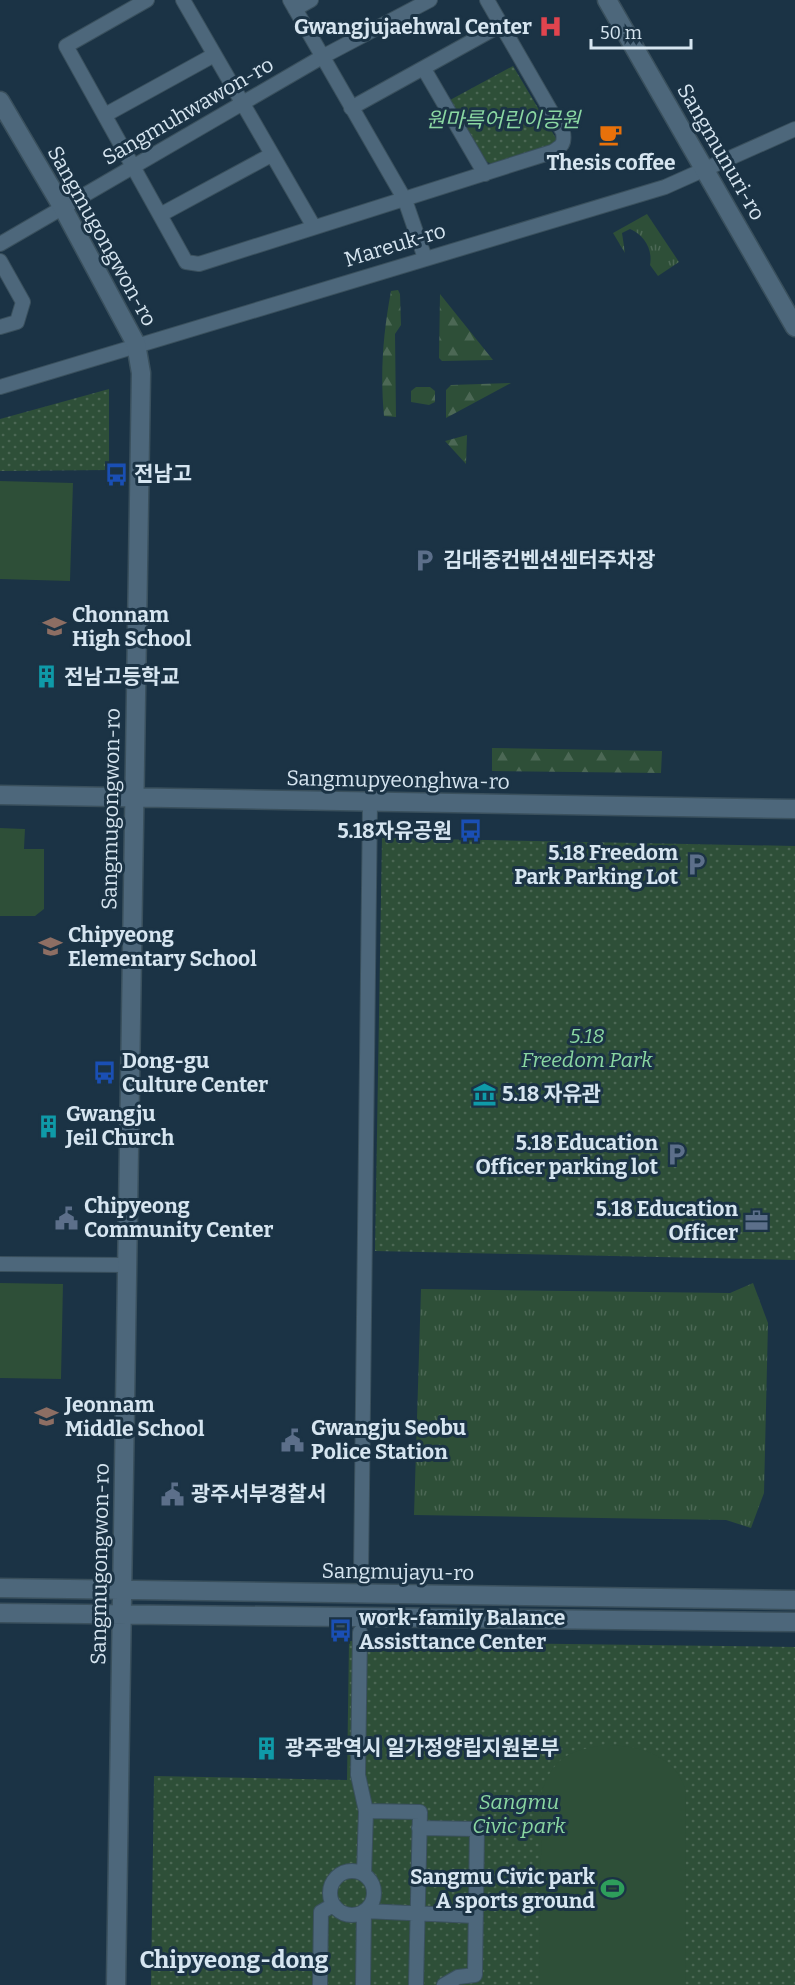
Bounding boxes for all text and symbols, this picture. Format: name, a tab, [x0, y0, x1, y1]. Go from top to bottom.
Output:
scale bar	[591, 12, 692, 50]
place label: Gwangjujaehwal Center	[294, 14, 532, 40]
hospital icon: Gwangjujaehwal Center	[537, 14, 563, 40]
text: 50 m	[600, 22, 642, 44]
street label: Sangmuhwawon-ro	[98, 51, 278, 171]
street label: Sangmunuri-ro	[671, 79, 771, 225]
park label: 원마륵어린이공원	[426, 107, 582, 133]
cafe icon: Thesis coffee	[598, 122, 624, 148]
street label: Sangmugongwon-ro	[42, 141, 162, 331]
place label: Thesis coffee	[546, 150, 676, 176]
street label: Mareuk-ro	[341, 217, 449, 273]
bus stop icon: 전남고	[103, 461, 129, 487]
place label: 전남고	[134, 461, 192, 487]
parking icon: 김대중컨벤션센터주차장	[412, 547, 438, 573]
place label: 김대중컨벤션센터주차장	[443, 547, 656, 573]
place label: Chonnam High School	[72, 602, 192, 652]
school or university icon: Chonnam High School	[41, 614, 67, 640]
building icon: 전남고등학교	[33, 664, 59, 690]
place label: 전남고등학교	[64, 664, 180, 690]
street label: Sangmugongwon-ro	[96, 708, 126, 910]
street label: Sangmupyeonghwa-ro	[286, 765, 510, 795]
place label: 5.18자유공원	[337, 818, 452, 844]
bus stop icon: 5.18자유공원	[457, 818, 483, 844]
place label: 5.18 Freedom Park Parking Lot	[514, 840, 679, 890]
parking icon: 5.18 Freedom Park Parking Lot	[683, 852, 709, 878]
place label: Chipyeong Elementary School	[68, 922, 257, 972]
school or university icon: Chipyeong Elementary School	[37, 934, 63, 960]
park label: 5.18 Freedom Park	[521, 1023, 653, 1073]
place label: Dong-gu Culture Center	[122, 1048, 268, 1098]
bus stop icon: Dong-gu Culture Center	[91, 1060, 117, 1086]
museum icon: 5.18 자유관	[471, 1081, 497, 1107]
place label: 5.18 자유관	[502, 1081, 601, 1107]
place label: Gwangju Jeil Church	[65, 1101, 175, 1151]
building icon: Gwangju Jeil Church	[35, 1113, 61, 1139]
place label: 5.18 Education Officer parking lot	[475, 1130, 659, 1180]
parking icon: 5.18 Education Officer parking lot	[663, 1142, 689, 1168]
place label: Chipyeong Community Center	[84, 1193, 273, 1243]
place label: 5.18 Education Officer	[596, 1196, 738, 1246]
public building icon: Chipyeong Community Center	[53, 1205, 79, 1231]
office icon: 5.18 Education Officer	[743, 1208, 769, 1234]
place label: Jeonnam Middle School	[64, 1392, 205, 1442]
school or university icon: Jeonnam Middle School	[34, 1404, 60, 1430]
place label: Gwangju Seobu Police Station	[311, 1415, 466, 1465]
public building icon: Gwangju Seobu Police Station	[280, 1427, 306, 1453]
street label: Sangmugongwon-ro	[85, 1463, 115, 1665]
public building icon: 광주서부경찰서	[160, 1481, 186, 1507]
place label: 광주서부경찰서	[191, 1481, 326, 1507]
street label: Sangmujayu-ro	[321, 1558, 475, 1586]
place label: work-family Balance Assisttance Center	[358, 1605, 565, 1655]
bus stop icon: work-family Balance Assisttance Center	[328, 1617, 354, 1643]
building icon: 광주광역시 일가정양립지원본부	[254, 1735, 280, 1761]
place label: 광주광역시 일가정양립지원본부	[285, 1735, 559, 1761]
park label: Sangmu Civic park	[472, 1789, 566, 1839]
place label: Sangmu Civic park A sports ground	[410, 1864, 596, 1914]
sports icon: Sangmu Civic park A sports ground	[600, 1876, 626, 1902]
district label: Chipyeong-dong	[139, 1946, 329, 1974]

